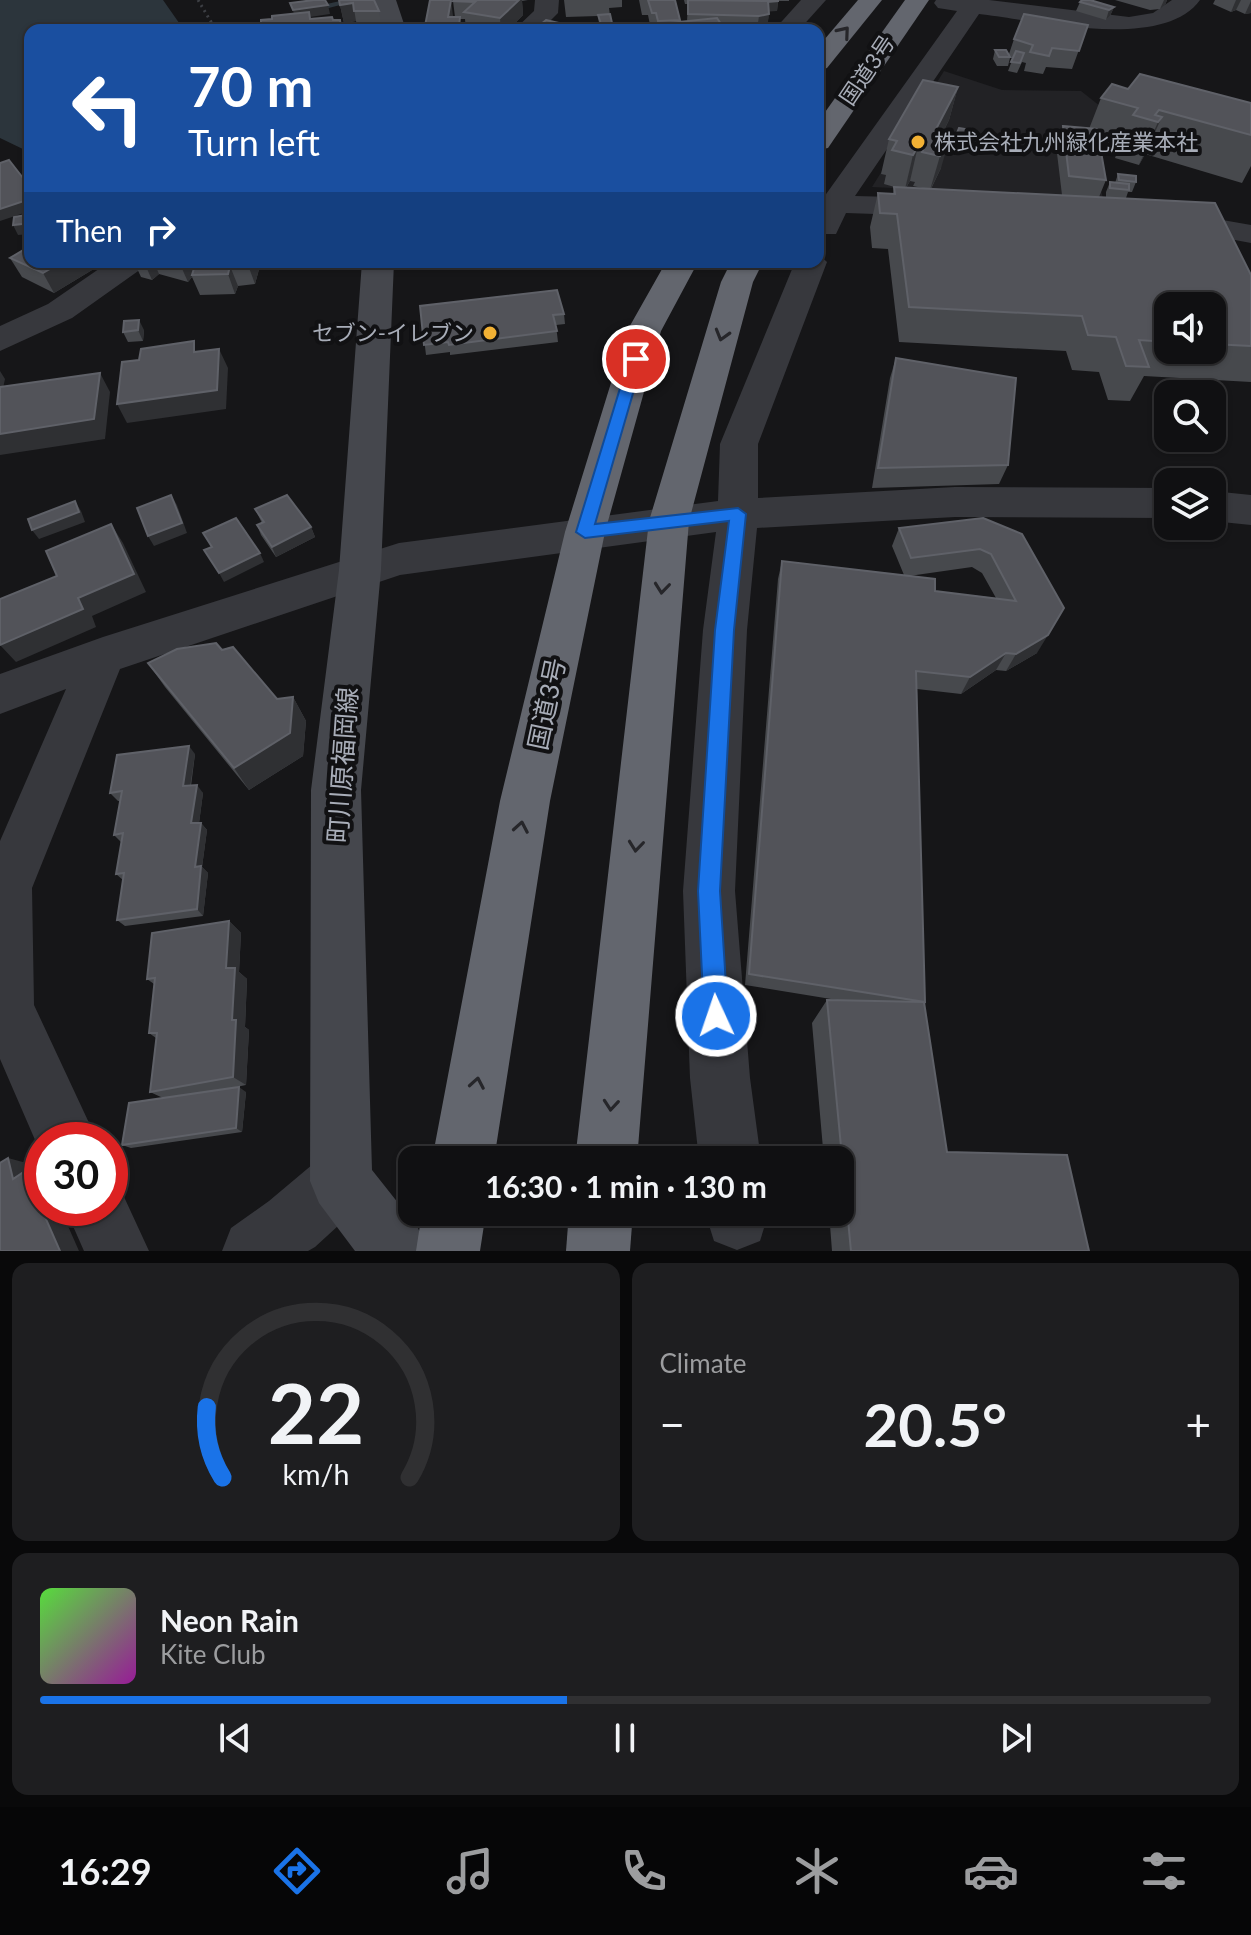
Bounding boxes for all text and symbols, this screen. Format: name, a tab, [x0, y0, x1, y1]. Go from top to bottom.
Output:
one-way arrow	[834, 26, 849, 41]
street label: 国道3号	[833, 30, 900, 110]
text: 70 m	[188, 52, 313, 119]
icon: left	[56, 56, 160, 160]
text: Turn left	[188, 120, 320, 164]
place label: 株式会社九州緑化産業本社	[934, 128, 1198, 155]
marker: 株式会社九州緑化産業本社	[909, 133, 927, 151]
icon: right	[139, 208, 183, 252]
text: Then	[56, 212, 123, 248]
map controls	[1154, 292, 1226, 540]
button: sound	[1154, 292, 1226, 364]
place label: セブン-イレブン	[312, 319, 474, 346]
marker: セブン-イレブン	[481, 324, 499, 342]
pin	[602, 325, 670, 393]
one-way arrow	[715, 328, 731, 342]
icon: arrive	[614, 337, 658, 381]
button: search	[1154, 380, 1226, 452]
button: layers	[1154, 468, 1226, 540]
one-way arrow	[654, 582, 671, 595]
street label: 国道3号	[521, 655, 571, 753]
street label: 町川原福岡線	[321, 686, 363, 844]
one-way arrow	[511, 820, 528, 834]
one-way arrow	[628, 840, 645, 853]
position arrow	[674, 974, 758, 1058]
one-way arrow	[467, 1076, 484, 1090]
one-way arrow	[602, 1099, 619, 1112]
speed limit sign: 30	[24, 1122, 128, 1226]
text: 16:30 · 1 min · 130 m	[485, 1168, 767, 1204]
text: Climate	[660, 1347, 746, 1379]
text: 22	[268, 1362, 364, 1462]
text: 20.5°	[863, 1388, 1007, 1460]
text: −	[660, 1398, 685, 1450]
text: +	[1185, 1398, 1211, 1450]
text: km/h	[282, 1457, 349, 1491]
text: Neon Rain	[160, 1602, 299, 1638]
text: Kite Club	[160, 1638, 266, 1670]
icon: previous	[213, 1716, 257, 1760]
icon: pause	[603, 1716, 647, 1760]
icon: next	[994, 1716, 1038, 1760]
icon: directions	[269, 1843, 325, 1899]
icon: music	[442, 1843, 498, 1899]
icon: phone	[616, 1843, 672, 1899]
icon: climate	[789, 1843, 845, 1899]
icon: car	[963, 1843, 1019, 1899]
icon: filters	[1136, 1843, 1192, 1899]
text: 16:29	[59, 1849, 152, 1893]

